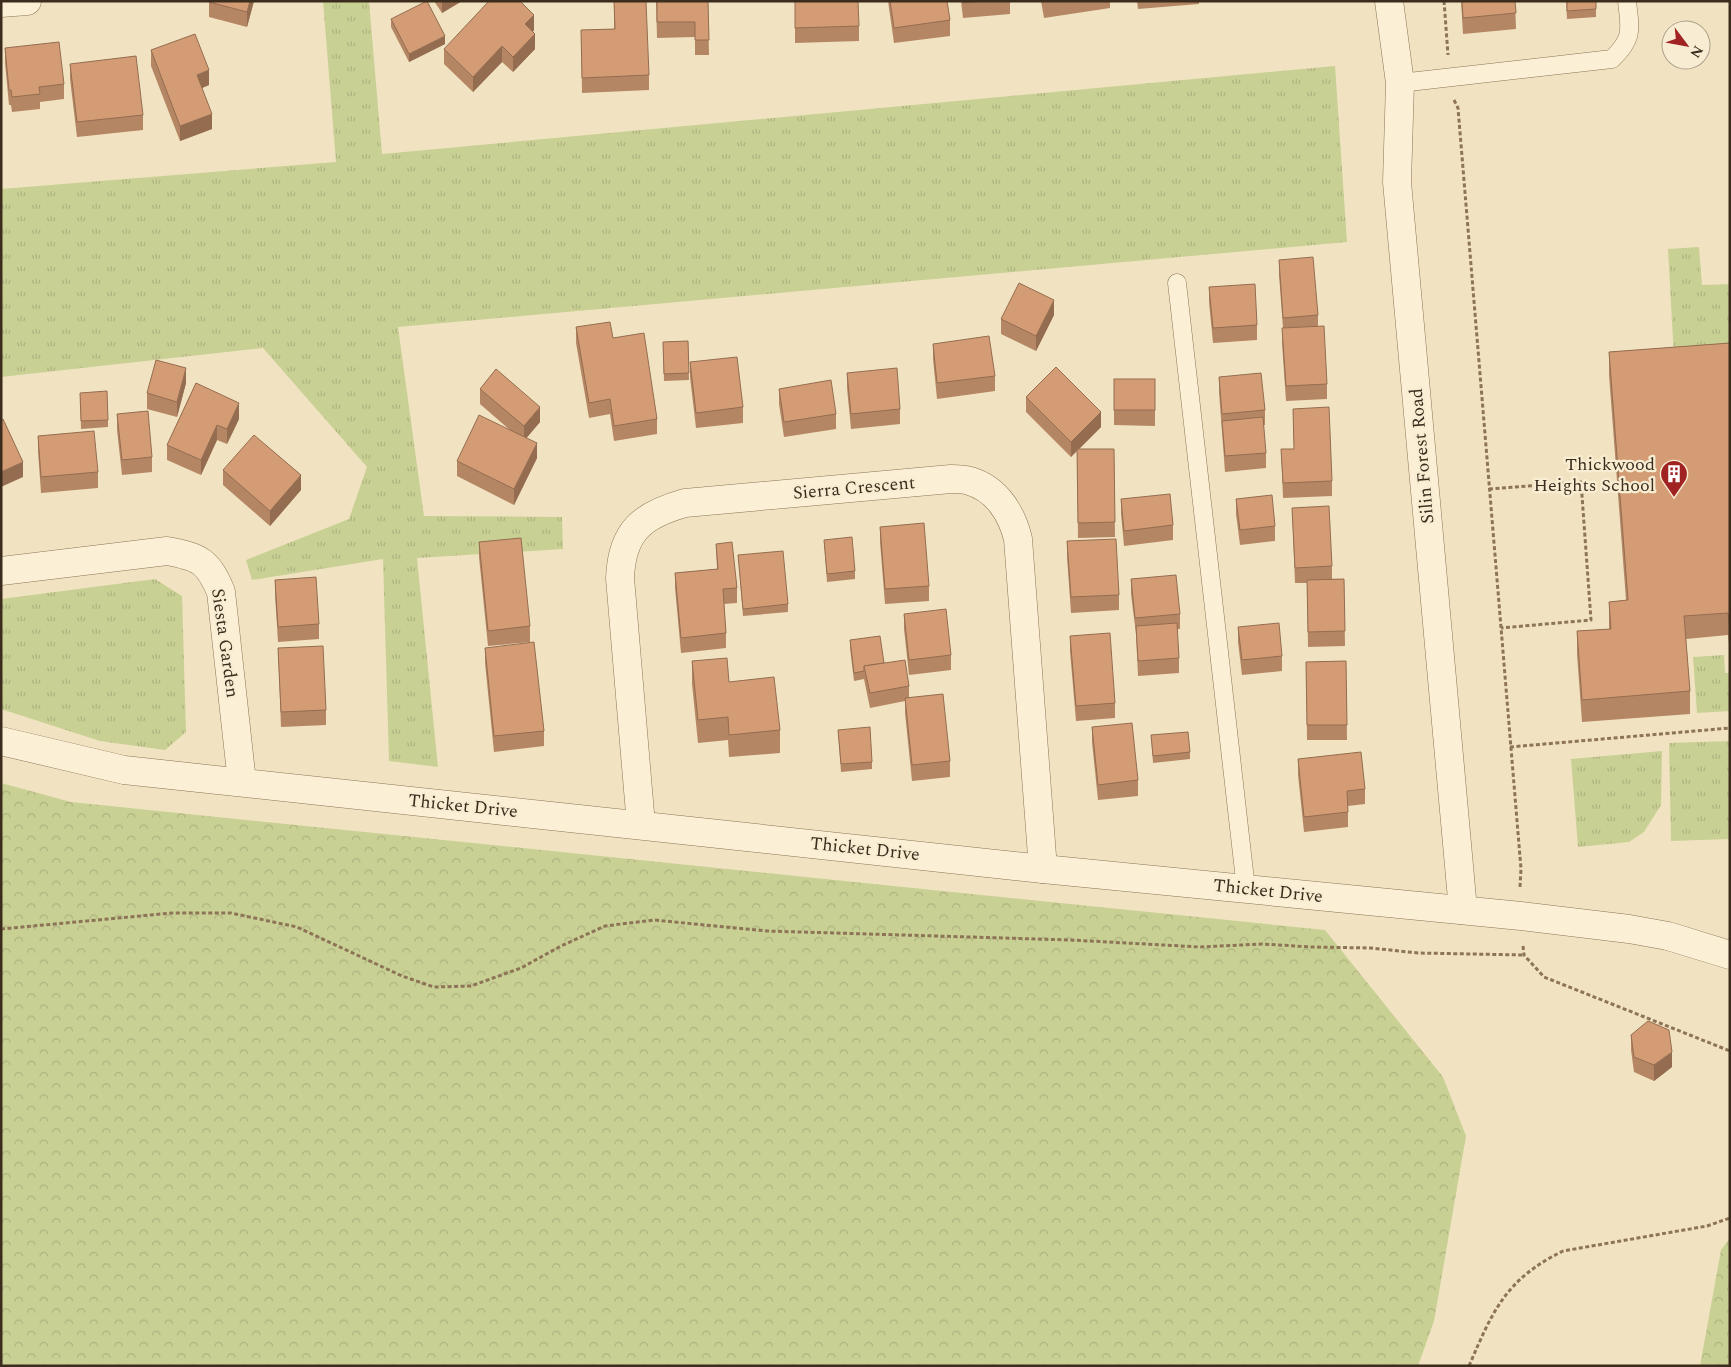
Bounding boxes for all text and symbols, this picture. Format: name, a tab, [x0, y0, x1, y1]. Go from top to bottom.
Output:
north arrow	[1661, 20, 1711, 70]
text: N	[1685, 41, 1709, 62]
street label: Silin Forest Road	[1403, 387, 1441, 525]
place label: Thickwood Heights School	[1533, 451, 1655, 499]
building icon: Thickwood Heights School	[1659, 459, 1689, 498]
street label: Sierra Crescent	[792, 469, 916, 507]
street label: Siesta Garden	[204, 587, 246, 699]
street label: Thicket Drive	[407, 787, 519, 825]
street label: Thicket Drive	[809, 830, 921, 868]
street label: Thicket Drive	[1212, 872, 1324, 910]

